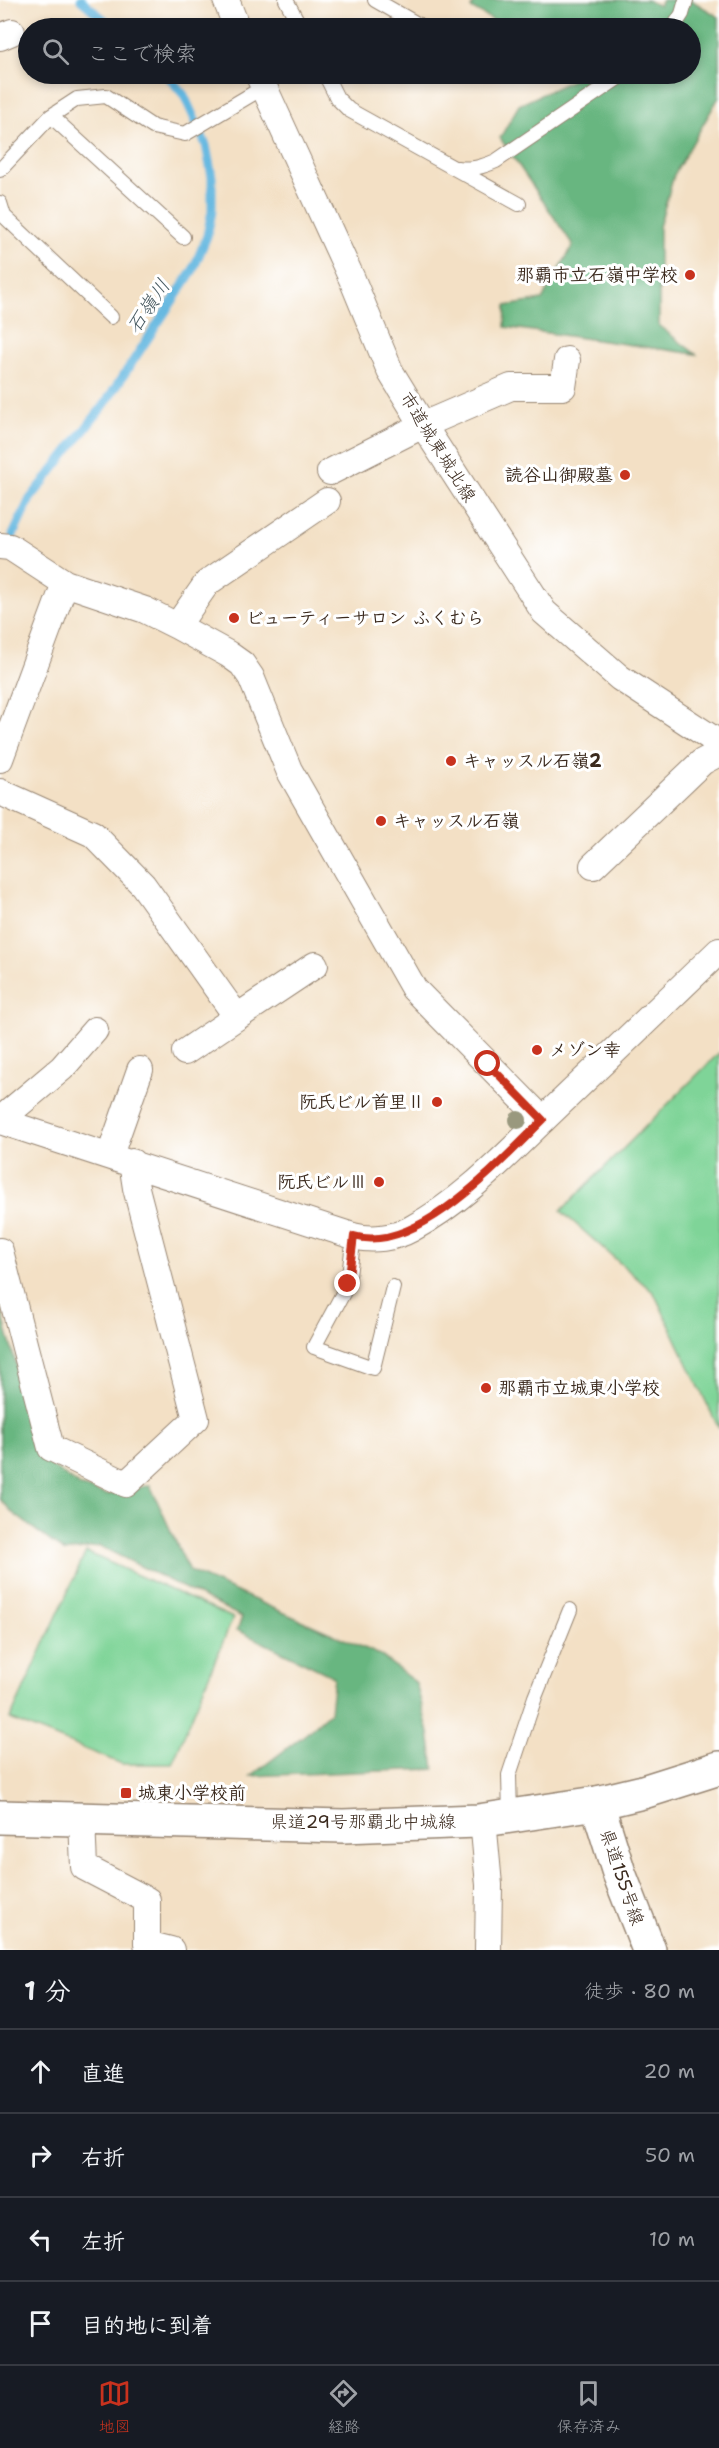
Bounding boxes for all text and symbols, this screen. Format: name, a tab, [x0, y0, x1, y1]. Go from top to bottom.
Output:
search box	[18, 18, 701, 84]
icon: search	[39, 35, 72, 68]
text: ここで検索	[87, 39, 197, 68]
place label: 那覇市立石嶺中学校	[516, 263, 678, 287]
marker: 那覇市立石嶺中学校	[683, 268, 697, 282]
water label: 石嶺川	[120, 274, 176, 338]
street label: 市道城東城北線	[394, 387, 482, 507]
place label: 読谷山御殿墓	[505, 463, 613, 487]
marker: 読谷山御殿墓	[618, 468, 632, 482]
place label: ビューティーサロン ふくむら	[246, 606, 484, 630]
marker: ビューティーサロン ふくむら	[227, 611, 241, 625]
place label: キャッスル石嶺2	[463, 749, 602, 773]
marker: キャッスル石嶺2	[444, 754, 458, 768]
place label: キャッスル石嶺	[393, 809, 519, 833]
marker: キャッスル石嶺	[374, 814, 388, 828]
place label: メゾン幸	[549, 1038, 621, 1062]
marker: メゾン幸	[530, 1043, 544, 1057]
route start	[474, 1050, 500, 1076]
place label: 阮氏ビル首里Ⅱ	[299, 1090, 425, 1114]
marker: 阮氏ビル首里Ⅱ	[430, 1095, 444, 1109]
place label: 阮氏ビルⅢ	[277, 1170, 367, 1194]
marker: 阮氏ビルⅢ	[372, 1175, 386, 1189]
route end	[334, 1270, 360, 1296]
place label: 那覇市立城東小学校	[498, 1376, 660, 1400]
marker: 那覇市立城東小学校	[479, 1381, 493, 1395]
place label: 城東小学校前	[138, 1781, 246, 1805]
marker: 城東小学校前	[119, 1786, 133, 1800]
street label: 県道29号那覇北中城線	[270, 1810, 456, 1834]
street label: 県道155号線	[594, 1825, 650, 1929]
text: 1 分	[24, 1973, 71, 2008]
text: 徒歩 · 80 m	[584, 1978, 695, 2004]
icon: ahead	[24, 2055, 57, 2088]
text: 20 m	[644, 2058, 695, 2084]
text: 直進	[81, 2059, 125, 2088]
icon: right	[24, 2139, 57, 2172]
text: 50 m	[645, 2142, 695, 2168]
text: 右折	[81, 2143, 125, 2172]
icon: left	[24, 2223, 57, 2256]
text: 10 m	[649, 2226, 695, 2252]
text: 左折	[81, 2227, 125, 2256]
icon: arrive	[24, 2307, 57, 2340]
text: 目的地に到着	[81, 2311, 213, 2340]
tab: 地図	[98, 2377, 131, 2437]
tab: 経路	[327, 2377, 360, 2437]
tab: 保存済み	[557, 2377, 621, 2437]

